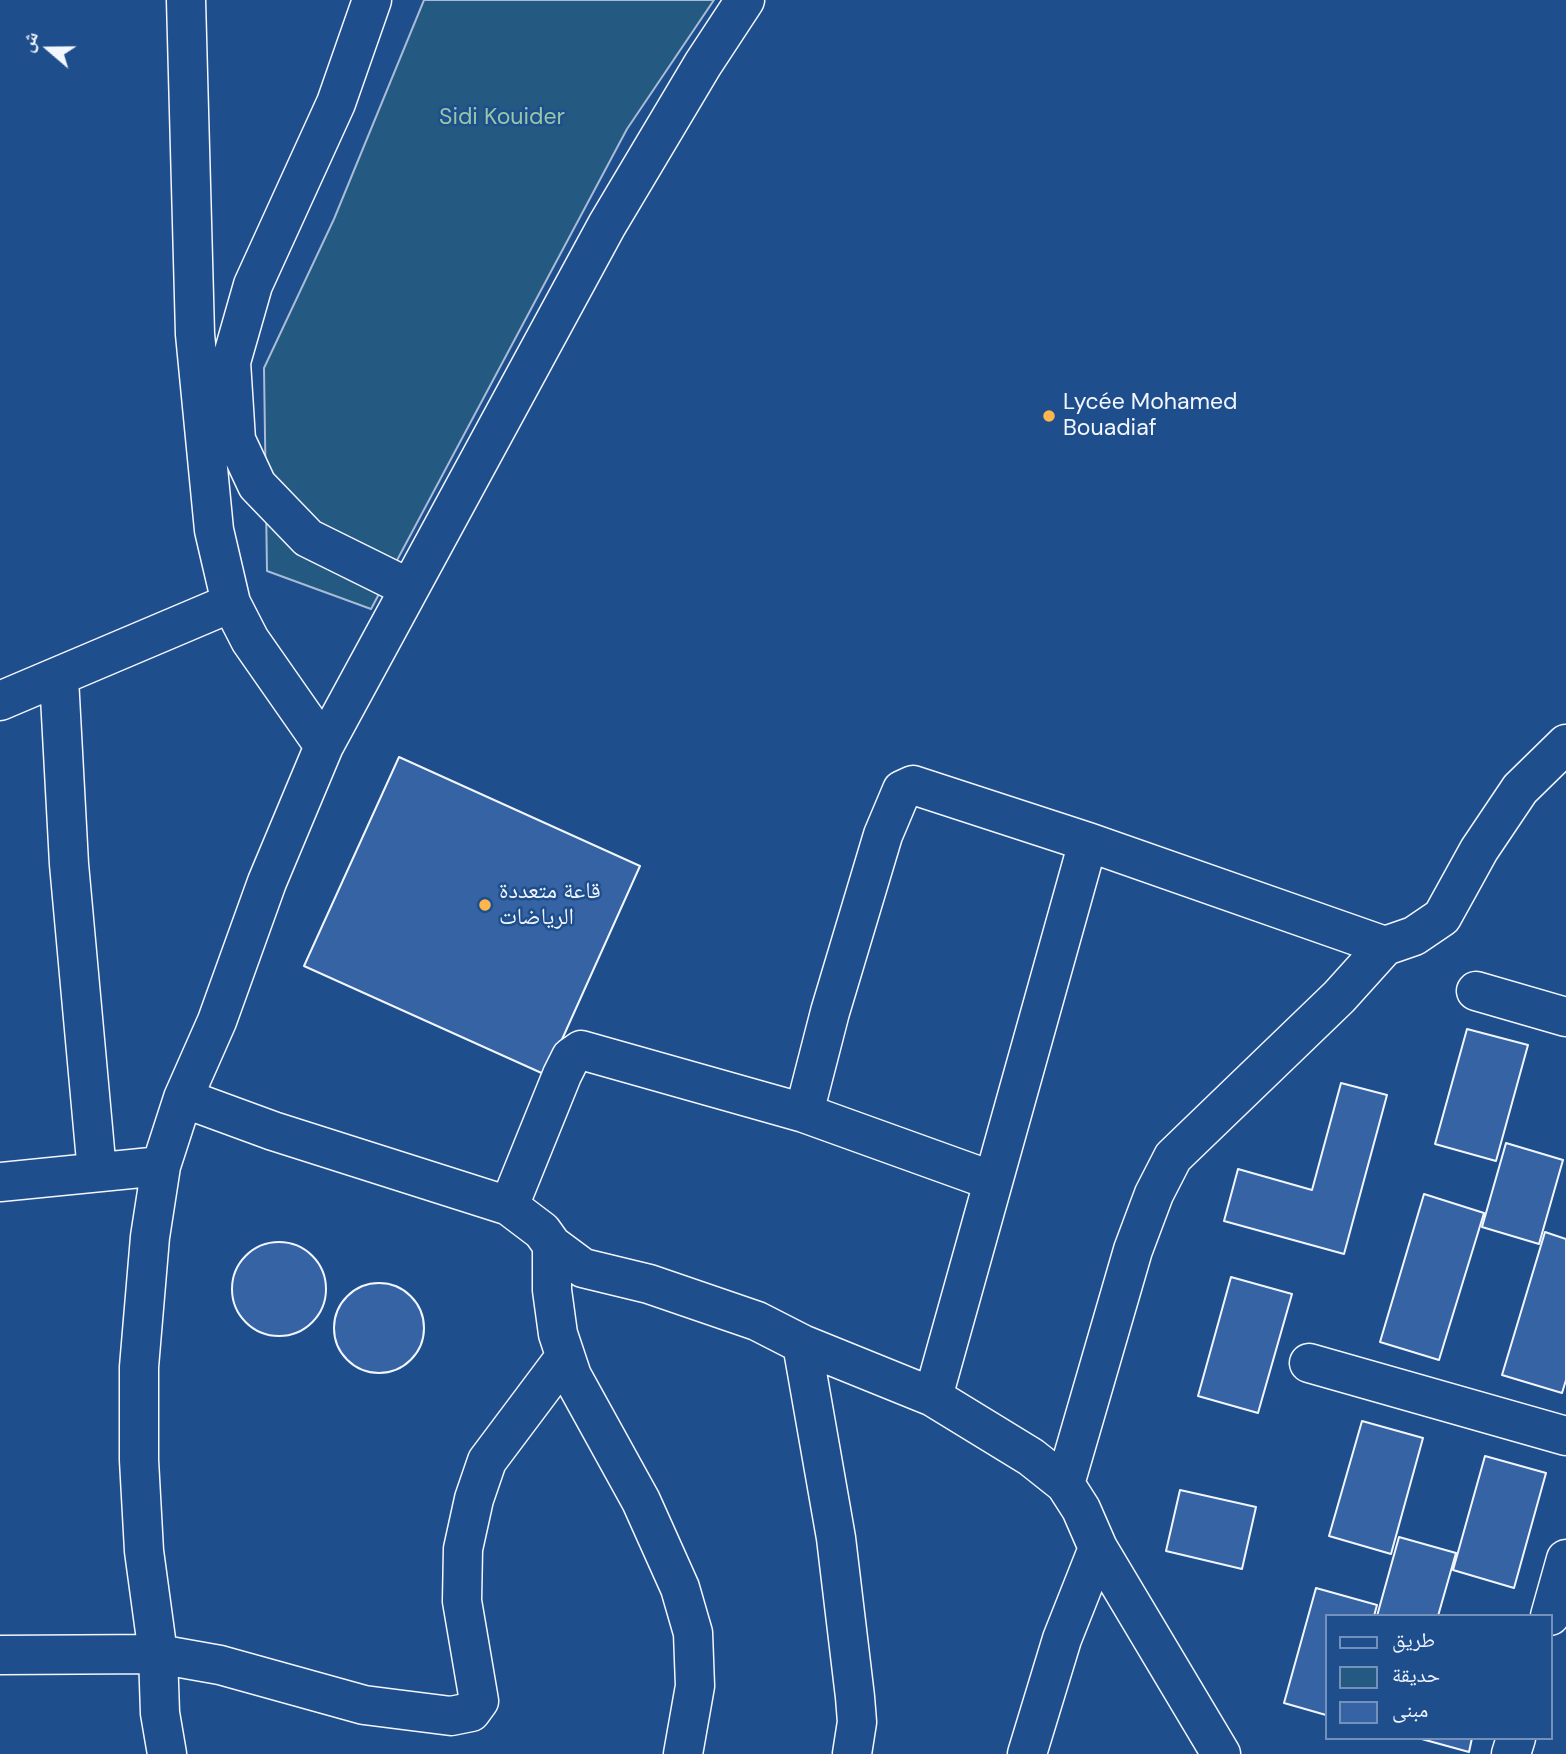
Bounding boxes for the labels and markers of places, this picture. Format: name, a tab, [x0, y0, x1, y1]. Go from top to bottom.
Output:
place label: Lycée Mohamed Bouadiaf	[1063, 389, 1238, 443]
marker: Lycée Mohamed Bouadiaf	[1041, 408, 1057, 424]
place label: قاعة متعددة الرياضات	[499, 878, 601, 932]
marker: قاعة متعددة الرياضات	[477, 897, 493, 913]

